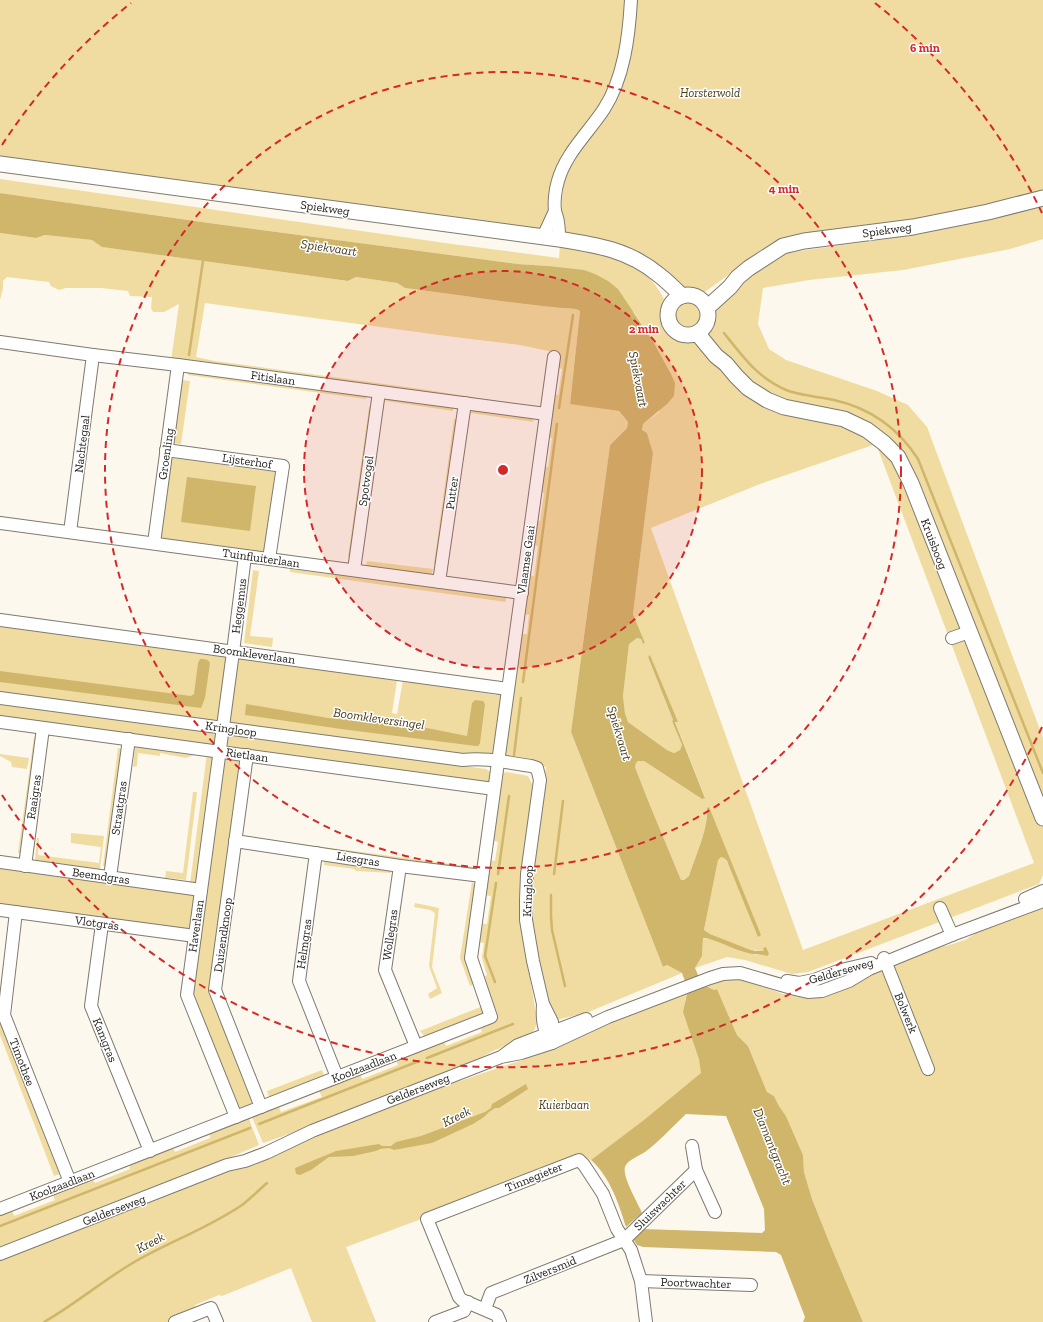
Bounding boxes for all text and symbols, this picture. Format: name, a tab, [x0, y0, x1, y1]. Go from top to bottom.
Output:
text: 6 min	[910, 41, 940, 55]
park label: Horsterwold	[680, 86, 740, 100]
text: 4 min	[769, 182, 799, 196]
street label: Spiekweg	[300, 198, 351, 218]
street label: Spiekweg	[862, 220, 913, 240]
water label: Spiekvaart	[300, 236, 358, 259]
text: 2 min	[629, 322, 659, 336]
water label: Spiekvaart	[626, 350, 651, 409]
street label: Fitislaan	[250, 368, 296, 388]
street label: Nachtegaal	[72, 414, 92, 474]
street label: Groenling	[155, 427, 177, 481]
street label: Lijsterhof	[221, 451, 274, 473]
street label: Spotvogel	[356, 455, 376, 507]
centre of rings	[496, 463, 510, 477]
street label: Putter	[443, 476, 461, 510]
street label: Kruisboog	[918, 517, 950, 572]
street label: Vlaamse Gaai	[514, 524, 538, 597]
street label: Tuinfluiterlaan	[221, 546, 301, 570]
street label: Heggemus	[229, 578, 249, 634]
street label: Boomkleverlaan	[212, 641, 296, 667]
water label: Spiekvaart	[604, 704, 635, 763]
water label: Boomkleversingel	[332, 705, 426, 732]
street label: Kringloop	[204, 718, 258, 740]
street label: Rietlaan	[225, 745, 269, 765]
street label: Raaigras	[24, 774, 44, 820]
street label: Straatgras	[108, 780, 130, 836]
street label: Liesgras	[335, 849, 381, 869]
street label: Beemdgras	[71, 865, 131, 887]
street label: Kringloop	[520, 865, 536, 917]
street label: Duizendknoop	[211, 896, 235, 973]
street label: Haverlaan	[185, 899, 207, 953]
street label: Wollegras	[379, 909, 401, 961]
street label: Vlotgras	[73, 913, 120, 933]
street label: Helmgras	[294, 918, 314, 970]
street label: Gelderseweg	[807, 955, 875, 987]
street label: Bolwerk	[892, 991, 921, 1036]
street label: Kamgras	[90, 1016, 120, 1064]
street label: Timothee	[7, 1036, 38, 1088]
street label: Koolzaadlaan	[330, 1048, 399, 1086]
street label: Gelderseweg	[384, 1070, 452, 1107]
park label: Kuierbaan	[539, 1098, 589, 1112]
water label: Kreek	[440, 1103, 473, 1130]
water label: Diamantgracht	[750, 1106, 795, 1187]
street label: Tinnegieter	[503, 1159, 565, 1195]
street label: Koolzaadlaan	[28, 1166, 97, 1204]
street label: Sluiswachter	[631, 1177, 689, 1233]
street label: Gelderseweg	[80, 1191, 148, 1228]
water label: Kreek	[134, 1229, 167, 1256]
street label: Zilversmid	[522, 1253, 579, 1287]
street label: Poortwachter	[660, 1275, 732, 1291]

